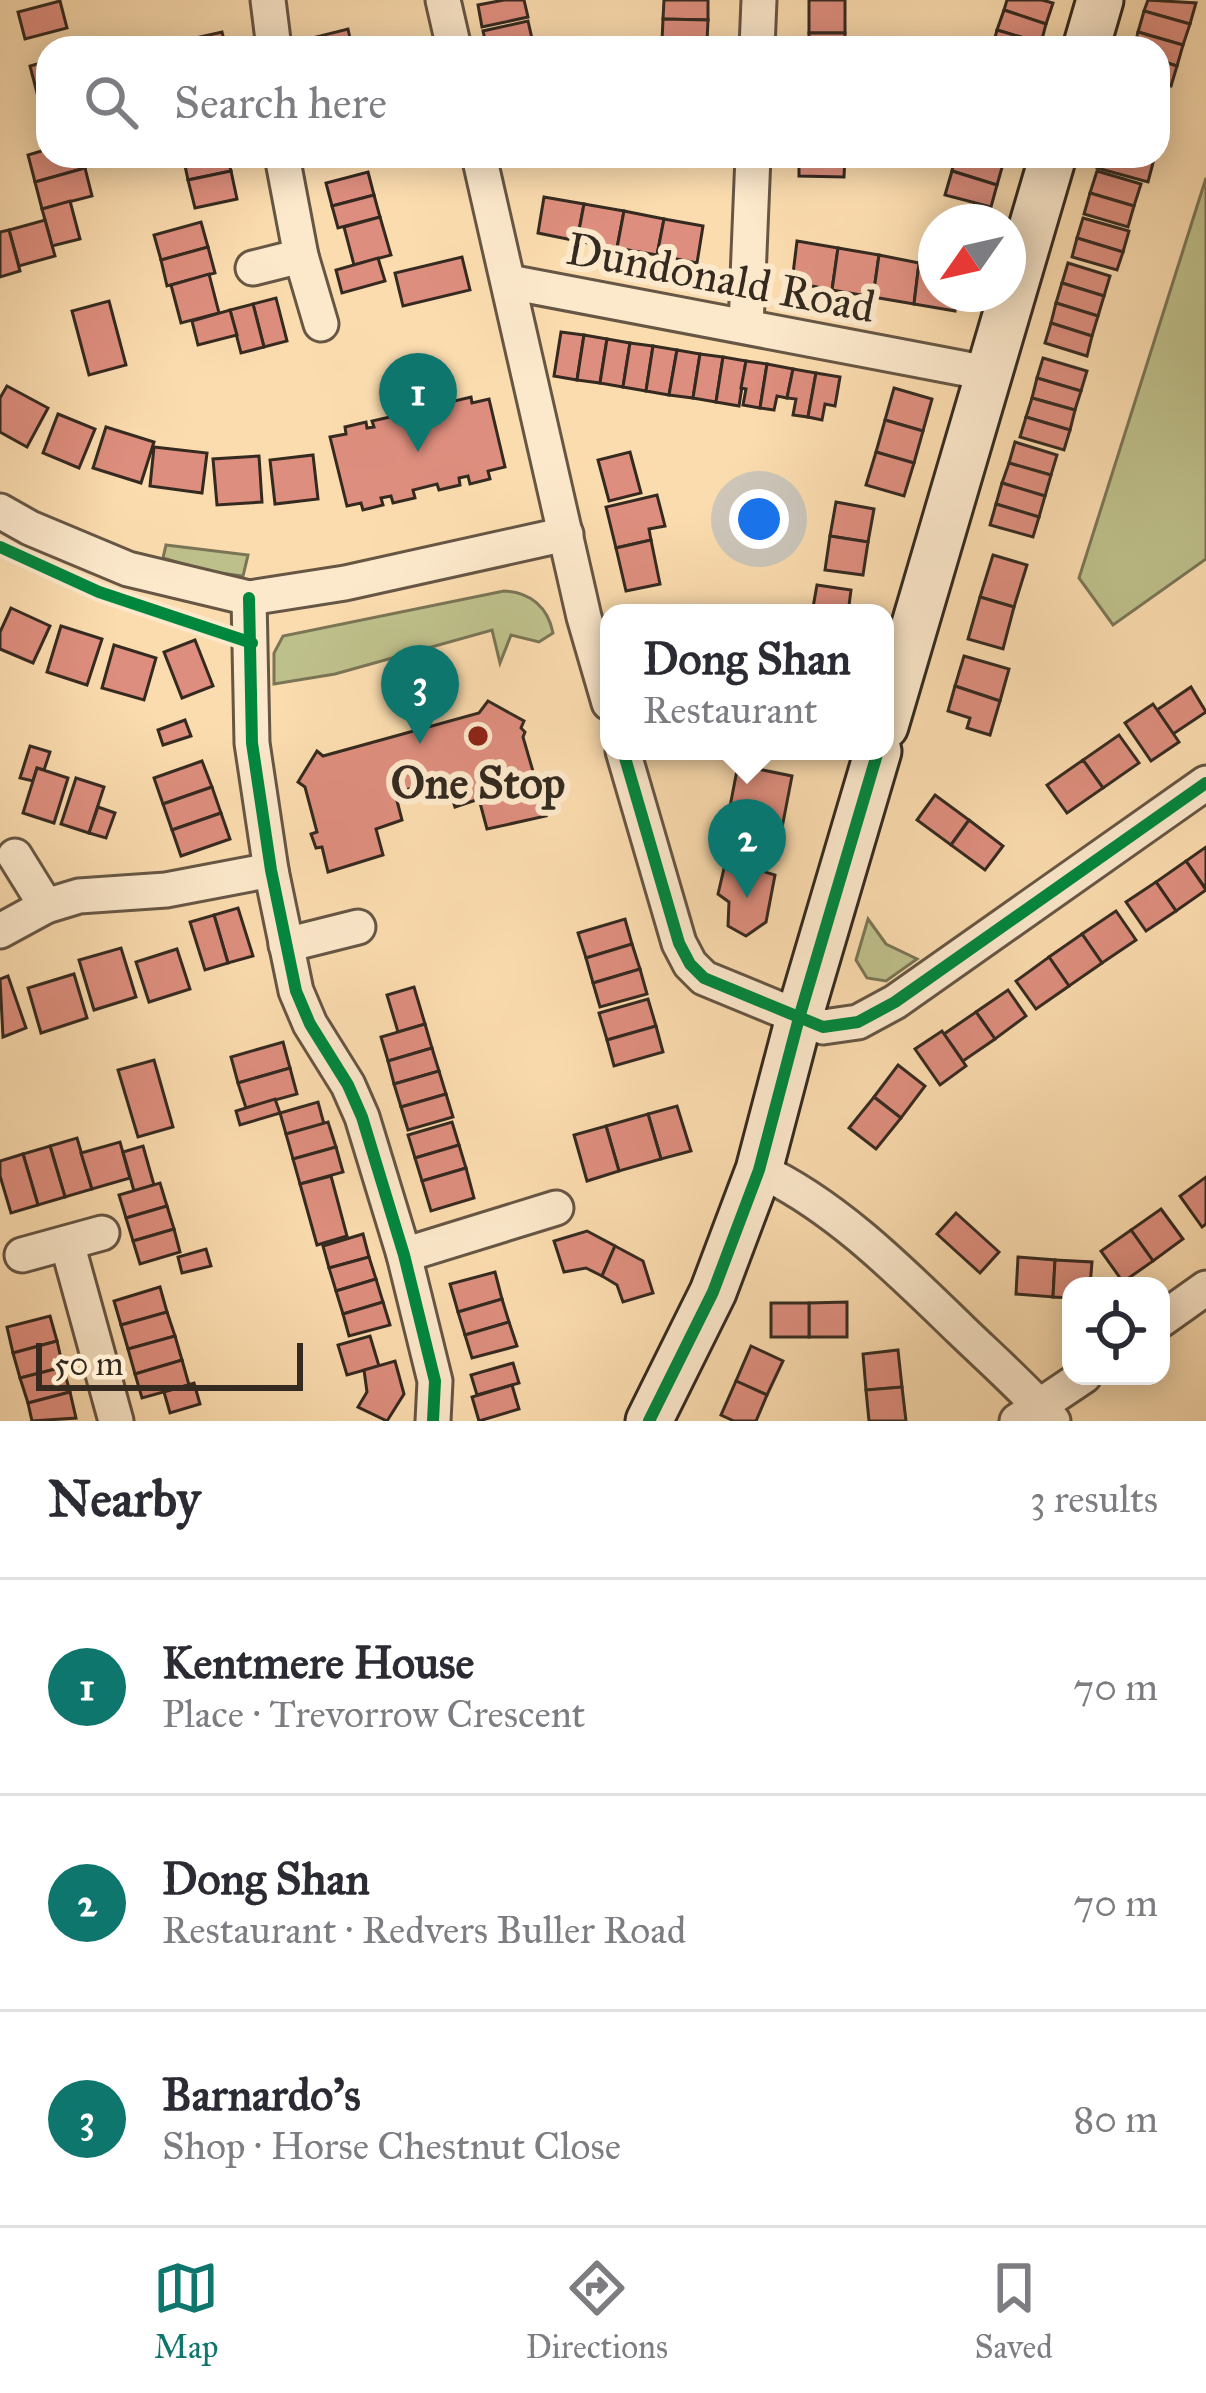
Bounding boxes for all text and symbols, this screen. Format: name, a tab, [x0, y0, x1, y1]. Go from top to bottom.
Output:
search box	[36, 36, 1170, 168]
icon: search	[78, 69, 144, 135]
text: Search here	[174, 75, 387, 130]
north arrow	[918, 204, 1026, 312]
street label: Dundonald Road	[562, 221, 880, 334]
pin: 1	[379, 353, 457, 452]
your location	[729, 489, 789, 549]
popup	[600, 604, 894, 760]
text: Dong Shan	[643, 631, 851, 686]
pin: 3	[381, 645, 459, 744]
text: Restaurant	[643, 686, 818, 734]
marker: One Stop	[465, 723, 491, 749]
place label: One Stop	[391, 755, 565, 810]
pin: 2	[708, 799, 786, 898]
map controls	[1062, 1277, 1170, 1385]
button: locate	[1062, 1277, 1170, 1385]
scale bar	[36, 1337, 303, 1390]
text: 50 m	[54, 1344, 123, 1384]
text: Nearby	[48, 1468, 200, 1530]
text: 3 results	[1030, 1475, 1158, 1523]
text: Kentmere House	[162, 1635, 474, 1690]
text: 1	[79, 1663, 95, 1711]
text: 70 m	[1073, 1663, 1158, 1711]
text: Place · Trevorrow Crescent	[162, 1690, 585, 1738]
text: Dong Shan	[162, 1851, 370, 1906]
text: 2	[77, 1879, 97, 1927]
text: 70 m	[1073, 1879, 1158, 1927]
text: Restaurant · Redvers Buller Road	[162, 1906, 686, 1954]
text: Barnardo's	[162, 2067, 361, 2122]
text: 3	[79, 2095, 95, 2143]
text: 80 m	[1073, 2095, 1158, 2143]
text: Shop · Horse Chestnut Close	[162, 2122, 621, 2170]
tab: Map	[153, 2255, 219, 2367]
tab: Directions	[526, 2255, 668, 2367]
tab: Saved	[974, 2255, 1053, 2367]

